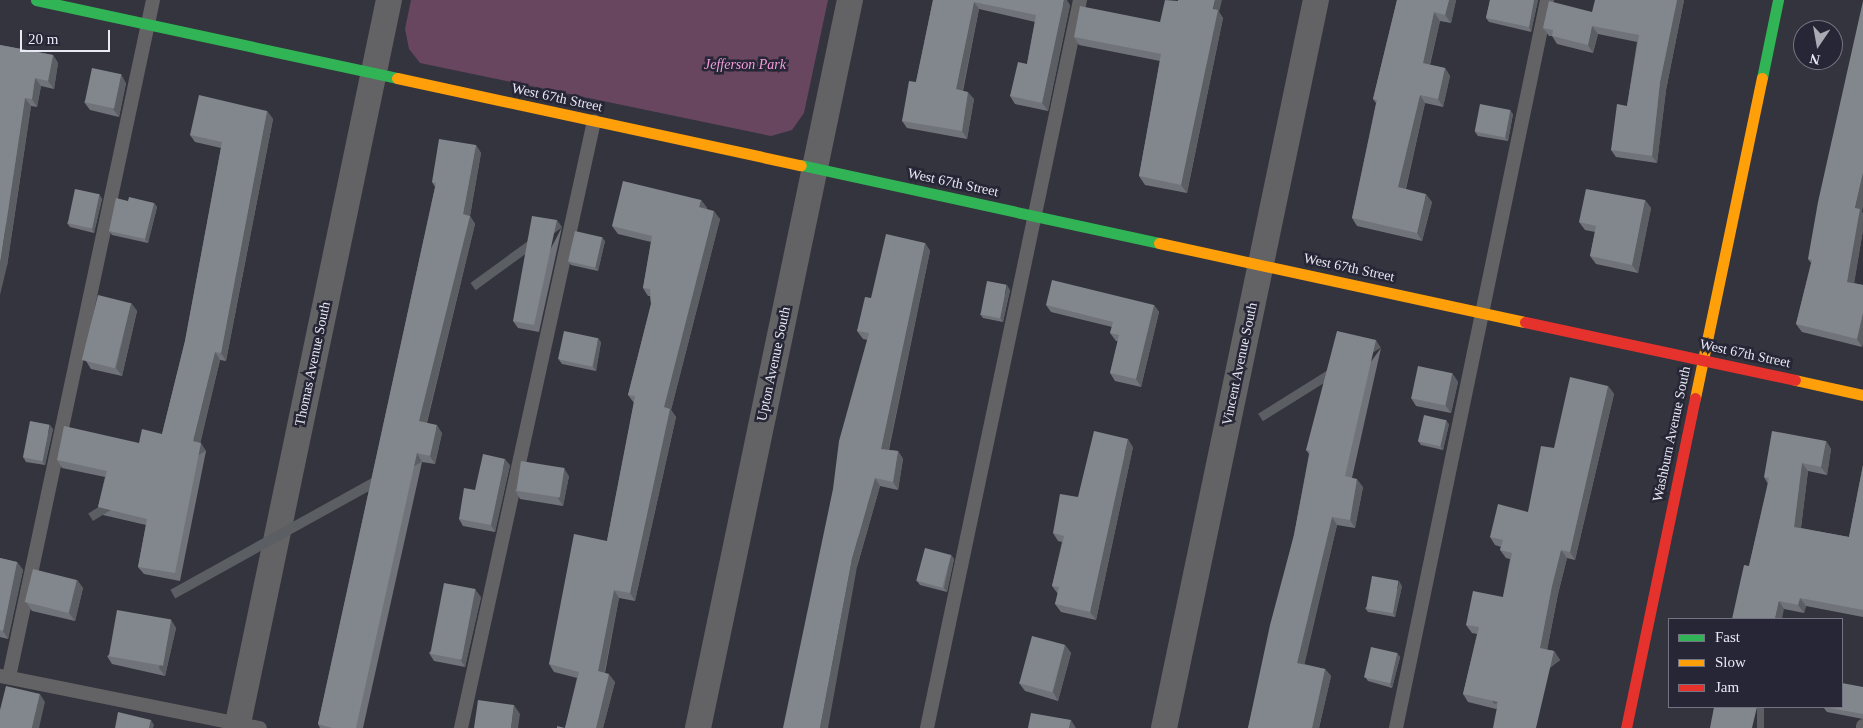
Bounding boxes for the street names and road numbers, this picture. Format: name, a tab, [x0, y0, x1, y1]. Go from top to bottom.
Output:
street label: West 67th Street	[510, 80, 604, 116]
street label: West 67th Street	[906, 165, 1000, 201]
street label: West 67th Street	[1302, 250, 1396, 286]
street label: Thomas Avenue South	[292, 300, 334, 428]
street label: Vincent Avenue South	[1219, 301, 1261, 427]
street label: Upton Avenue South	[754, 305, 794, 423]
street label: West 67th Street	[1698, 336, 1792, 372]
street label: Washburn Avenue South	[1649, 364, 1695, 504]

